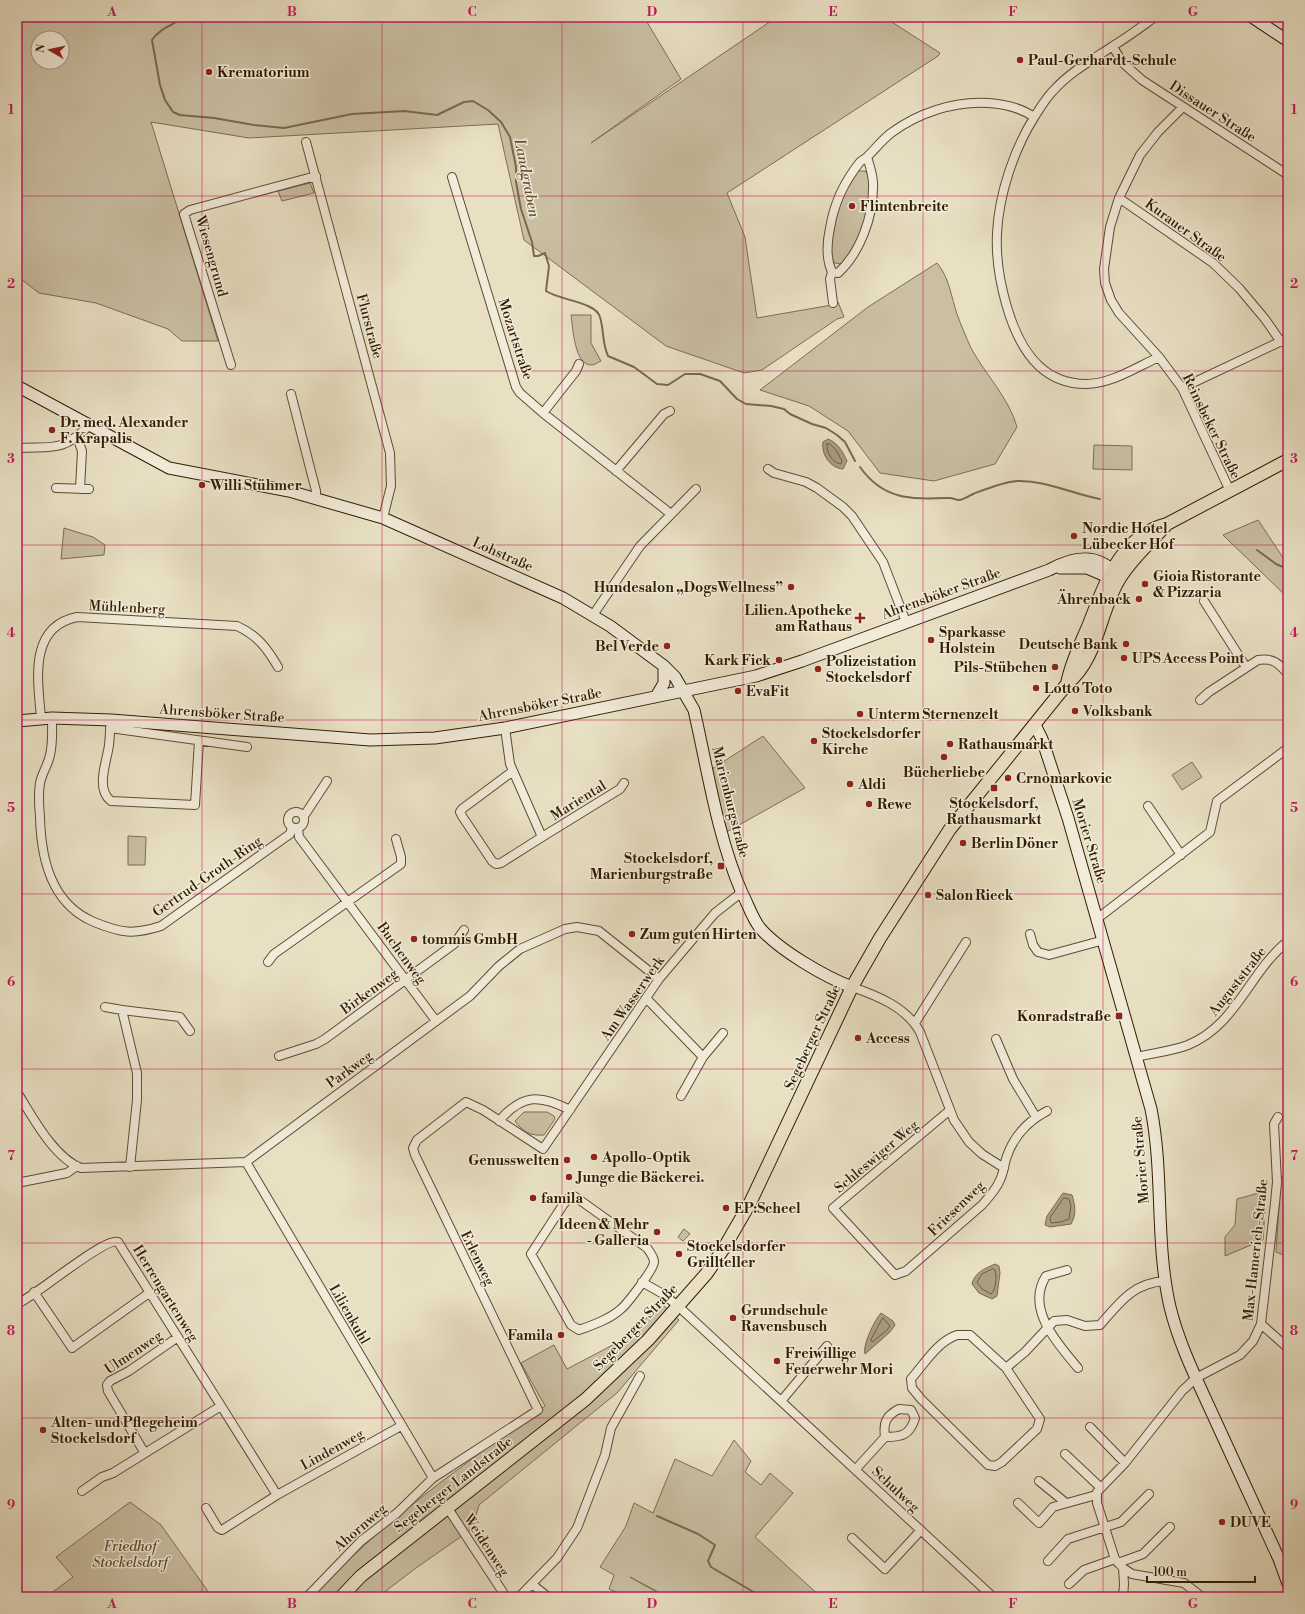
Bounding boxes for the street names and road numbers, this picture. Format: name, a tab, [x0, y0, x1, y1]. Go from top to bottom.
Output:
street label: Dissauer Straße	[1166, 77, 1259, 147]
street label: Kurauer Straße	[1141, 195, 1230, 266]
street label: Wiesengrund	[191, 213, 231, 299]
street label: Flurstraße	[352, 292, 386, 361]
street label: Mozartstraße	[493, 296, 537, 382]
street label: Reinsbeker Straße	[1178, 371, 1244, 482]
street label: Lohstraße	[469, 534, 536, 576]
street label: Ahrensböker Straße	[878, 564, 1003, 624]
street label: Mühlenberg	[88, 597, 166, 619]
street label: Ahrensböker Straße	[476, 684, 603, 726]
street label: Ahrensböker Straße	[158, 701, 285, 727]
street label: Marienburgstraße	[707, 745, 753, 860]
street label: Mariental	[547, 777, 610, 825]
street label: Morier Straße	[1068, 796, 1111, 886]
street label: Gertrud-Groth-Ring	[149, 832, 267, 921]
street label: Buchenweg	[372, 918, 430, 989]
street label: Auguststraße	[1204, 943, 1270, 1021]
street label: Am Wasserwerk	[596, 952, 669, 1045]
street label: Birkenweg	[336, 964, 403, 1019]
street label: Segeberger Straße	[781, 982, 845, 1093]
street label: Parkweg	[323, 1047, 377, 1093]
street label: Morier Straße	[1128, 1115, 1154, 1205]
street label: Schleswiger Weg	[831, 1116, 923, 1197]
street label: Friesenweg	[924, 1177, 990, 1240]
street label: Max-Hamerich-Straße	[1240, 1178, 1272, 1322]
street label: Erlenweg	[456, 1228, 498, 1290]
street label: Herrengartenweg	[128, 1242, 203, 1346]
street label: Segeberger Straße	[590, 1280, 682, 1375]
street label: Lilienkuhl	[325, 1281, 373, 1348]
street label: Ulmenweg	[101, 1326, 167, 1379]
street label: Lindenweg	[298, 1425, 368, 1475]
street label: Segeberger Landstraße	[391, 1433, 516, 1537]
street label: Schulweg	[867, 1463, 924, 1517]
street label: Ahornweg	[330, 1499, 391, 1556]
street label: Weidenweg	[459, 1510, 513, 1581]

